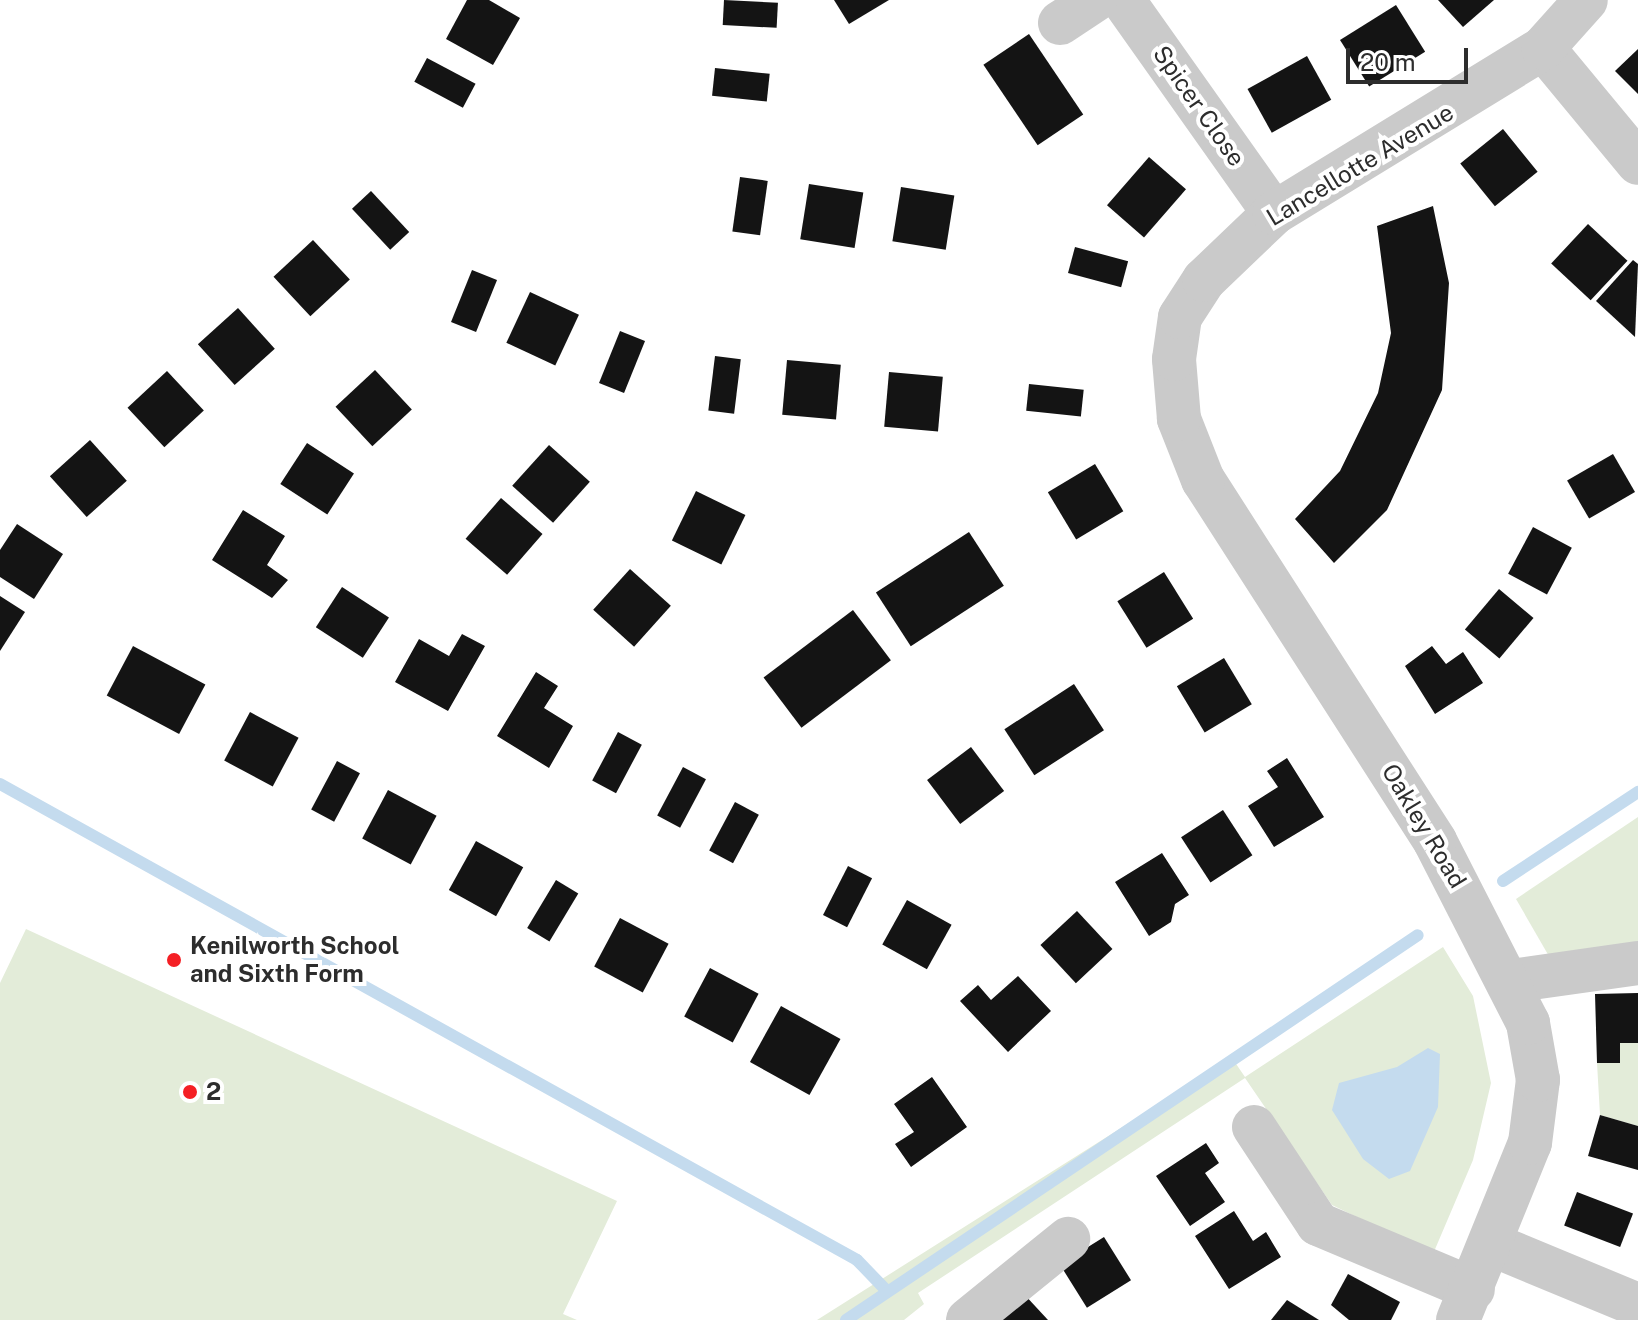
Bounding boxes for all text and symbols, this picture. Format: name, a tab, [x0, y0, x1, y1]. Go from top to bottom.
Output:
scale bar	[1350, 32, 1472, 82]
street label: Spicer Close	[1147, 40, 1251, 172]
text: 20 m	[1360, 48, 1416, 76]
street label: Lancellotte Avenue	[1261, 98, 1459, 232]
street label: Oakley Road	[1376, 759, 1472, 893]
place label: Kenilworth School and Sixth Form	[190, 932, 399, 988]
marker: Kenilworth School and Sixth Form	[165, 951, 183, 969]
place label: 2	[206, 1078, 221, 1106]
marker: 2	[181, 1083, 199, 1101]

